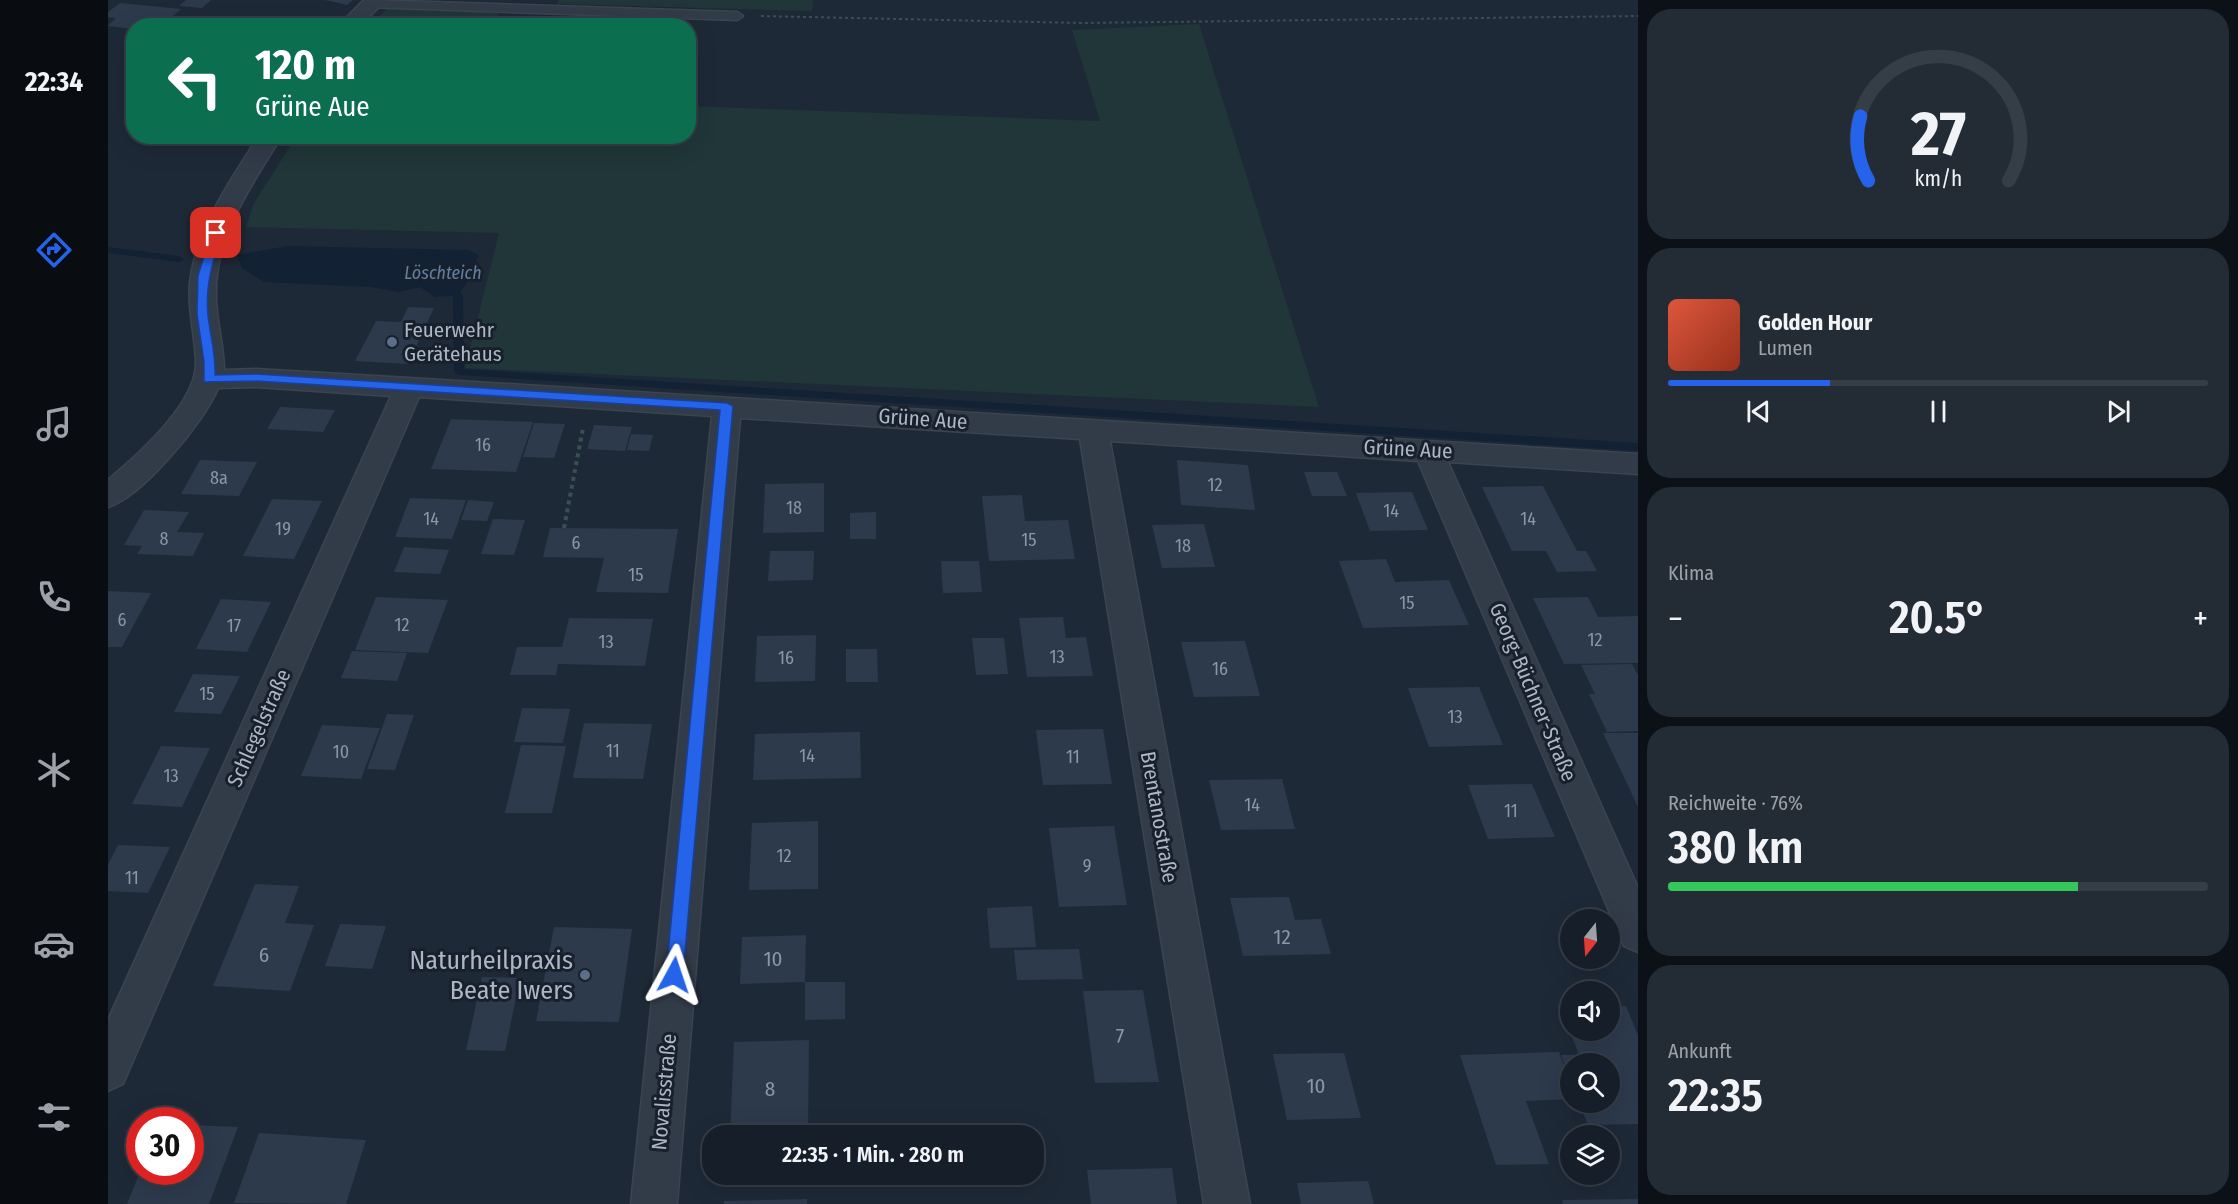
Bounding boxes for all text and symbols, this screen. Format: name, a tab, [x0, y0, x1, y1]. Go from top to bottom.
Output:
text: 120 m	[255, 40, 356, 90]
icon: left	[156, 42, 234, 120]
text: 22:34	[25, 66, 83, 98]
text: Grüne Aue	[255, 91, 370, 123]
text: 27	[1909, 97, 1966, 172]
text: km/h	[1914, 166, 1962, 192]
pin	[190, 207, 241, 258]
icon: arrive	[199, 216, 232, 249]
icon: directions	[33, 229, 75, 271]
water label: Löschteich	[404, 262, 482, 284]
text: Golden Hour	[1758, 309, 1872, 336]
place label: Feuerwehr Gerätehaus	[404, 317, 502, 367]
marker: Feuerwehr Gerätehaus	[385, 335, 399, 349]
text: Lumen	[1758, 336, 1813, 360]
icon: previous	[1742, 395, 1775, 428]
icon: pause	[1922, 395, 1955, 428]
icon: next	[2102, 395, 2135, 428]
icon: music	[33, 403, 75, 445]
street label: Grüne Aue	[878, 403, 968, 435]
house number: 16	[475, 434, 491, 456]
street label: Grüne Aue	[1363, 434, 1453, 464]
house number: 8a	[210, 467, 228, 489]
house number: 12	[1208, 474, 1223, 496]
house number: 18	[786, 497, 802, 519]
house number: 14	[1383, 500, 1399, 522]
house number: 14	[423, 508, 439, 530]
house number: 14	[1520, 508, 1536, 530]
house number: 19	[275, 518, 291, 540]
house number: 8	[160, 528, 169, 550]
house number: 15	[1021, 529, 1037, 551]
house number: 6	[572, 532, 581, 554]
house number: 18	[1175, 535, 1191, 557]
text: Klima	[1668, 561, 1714, 585]
house number: 15	[628, 564, 644, 586]
icon: phone	[33, 576, 75, 618]
text: 20.5°	[1889, 591, 1987, 645]
house number: 15	[1399, 592, 1415, 614]
street label: Georg-Büchner-Straße	[1484, 599, 1582, 785]
text: −	[1668, 599, 1683, 639]
text: +	[2193, 599, 2208, 639]
house number: 6	[118, 609, 127, 631]
house number: 12	[395, 614, 410, 636]
house number: 17	[227, 615, 241, 637]
house number: 12	[1588, 629, 1603, 651]
house number: 13	[598, 631, 614, 653]
house number: 13	[1049, 646, 1065, 668]
house number: 16	[778, 647, 794, 669]
house number: 16	[1212, 658, 1228, 680]
street label: Schlegelstraße	[221, 665, 297, 791]
house number: 15	[199, 683, 215, 705]
house number: 13	[1447, 706, 1463, 728]
house number: 11	[606, 740, 620, 762]
house number: 10	[333, 741, 349, 763]
house number: 14	[799, 745, 815, 767]
house number: 11	[1066, 746, 1080, 768]
icon: climate	[33, 749, 75, 791]
street label: Brentanostraße	[1135, 749, 1183, 885]
house number: 13	[163, 765, 179, 787]
text: Reichweite · 76%	[1668, 791, 1803, 815]
house number: 14	[1244, 794, 1260, 816]
house number: 11	[1504, 800, 1518, 822]
text: 380 km	[1668, 821, 1803, 875]
house number: 12	[777, 845, 792, 867]
house number: 9	[1083, 855, 1091, 877]
house number: 11	[125, 867, 139, 889]
north arrow	[1560, 909, 1620, 969]
map controls	[1560, 909, 1620, 1185]
icon: car	[33, 923, 75, 965]
house number: 12	[1273, 924, 1291, 950]
house number: 6	[259, 942, 269, 968]
position arrow	[642, 943, 706, 1007]
place label: Naturheilpraxis Beate Iwers	[409, 945, 573, 1006]
house number: 10	[763, 946, 783, 972]
marker: Naturheilpraxis Beate Iwers	[578, 968, 592, 982]
button: sound	[1560, 981, 1620, 1041]
house number: 7	[1116, 1023, 1124, 1049]
street label: Novalisstraße	[646, 1033, 682, 1151]
text: Ankunft	[1668, 1039, 1732, 1063]
button: search	[1560, 1053, 1620, 1113]
text: 22:35	[1668, 1069, 1763, 1123]
house number: 10	[1306, 1073, 1326, 1099]
house number: 8	[765, 1076, 775, 1102]
icon: filters	[33, 1096, 75, 1138]
speed limit sign: 30	[126, 1107, 204, 1185]
button: layers	[1560, 1125, 1620, 1185]
text: 22:35 · 1 Min. · 280 m	[782, 1141, 964, 1168]

